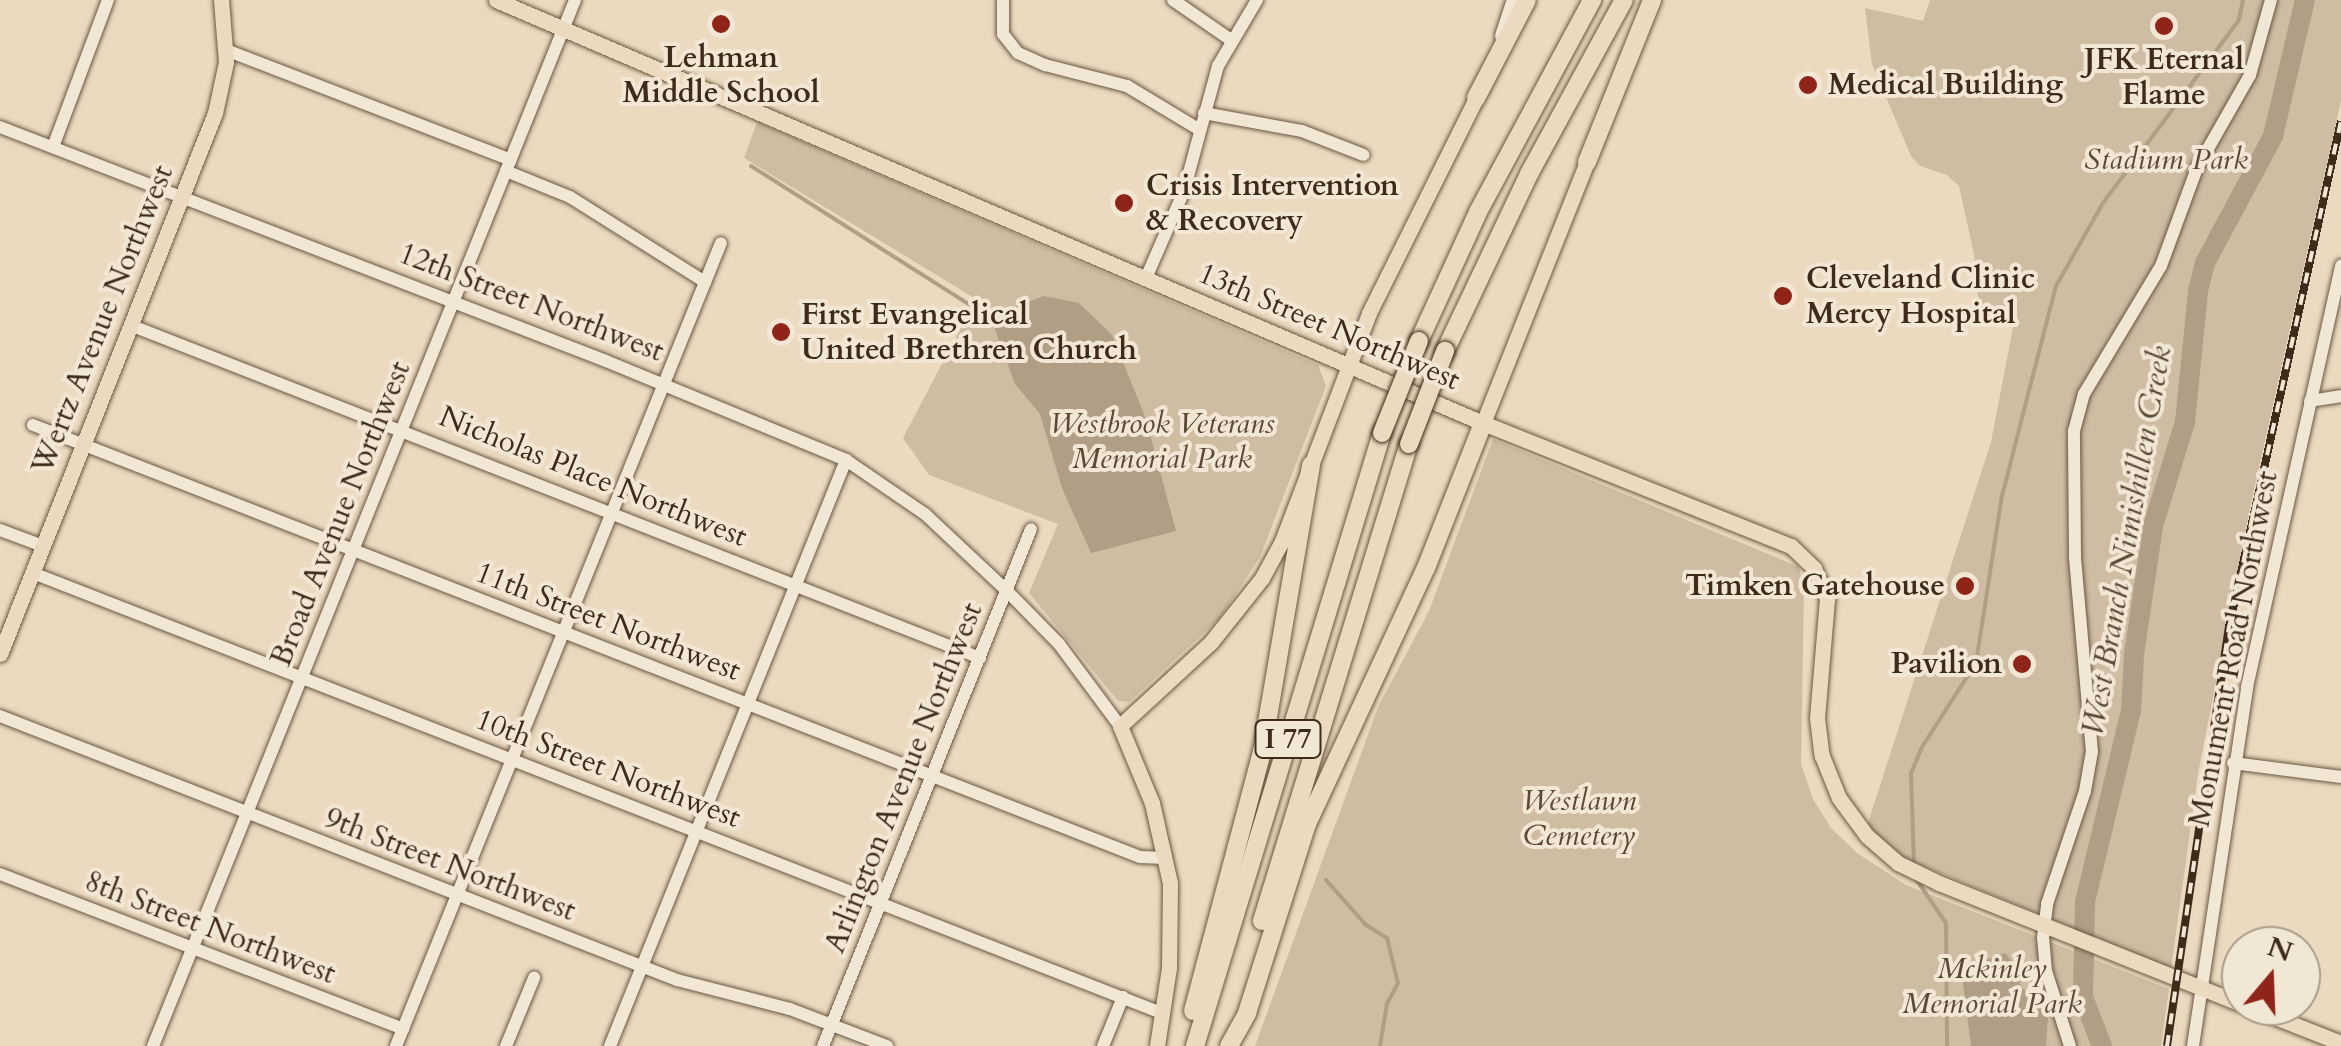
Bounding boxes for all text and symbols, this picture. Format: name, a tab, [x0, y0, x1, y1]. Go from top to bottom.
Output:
marker: Lehman Middle School	[710, 13, 732, 35]
marker: JFK Eternal Flame	[2153, 15, 2175, 37]
place label: Lehman Middle School	[622, 40, 820, 110]
place label: JFK Eternal Flame	[2084, 42, 2244, 112]
place label: Medical Building	[1828, 67, 2063, 103]
marker: Medical Building	[1797, 74, 1819, 96]
park label: Stadium Park	[2084, 142, 2248, 178]
street label: Wertz Avenue Northwest	[25, 160, 181, 480]
place label: Crisis Intervention & Recovery	[1146, 168, 1399, 238]
marker: Crisis Intervention & Recovery	[1111, 190, 1137, 216]
street label: 12th Street Northwest	[393, 236, 669, 370]
street label: 13th Street Northwest	[1193, 256, 1465, 398]
place label: Cleveland Clinic Mercy Hospital	[1806, 261, 2035, 332]
marker: Cleveland Clinic Mercy Hospital	[1770, 283, 1796, 309]
place label: First Evangelical United Brethren Church	[801, 297, 1137, 368]
marker: First Evangelical United Brethren Church	[770, 321, 792, 343]
water label: West Branch Nimishillen Creek	[2074, 343, 2180, 739]
street label: Broad Avenue Northwest	[263, 356, 419, 672]
street label: Nicholas Place Northwest	[434, 399, 752, 555]
park label: Westbrook Veterans Memorial Park	[1049, 406, 1275, 476]
street label: Monument Road Northwest	[2182, 468, 2286, 830]
street label: 11th Street Northwest	[470, 555, 746, 689]
place label: Timken Gatehouse	[1685, 568, 1945, 604]
marker: Timken Gatehouse	[1954, 575, 1976, 597]
street label: Arlington Avenue Northwest	[817, 598, 991, 958]
place label: Pavilion	[1891, 646, 2002, 682]
marker: Pavilion	[2011, 653, 2033, 675]
street label: 10th Street Northwest	[470, 702, 746, 836]
road number: I 77	[1253, 716, 1323, 762]
park label: Westlawn Cemetery	[1522, 783, 1636, 854]
street label: 9th Street Northwest	[320, 801, 580, 929]
street label: 8th Street Northwest	[80, 864, 340, 992]
north arrow	[2221, 926, 2321, 1026]
text: N	[2262, 928, 2298, 971]
park label: Mckinley Memorial Park	[1902, 951, 2082, 1022]

